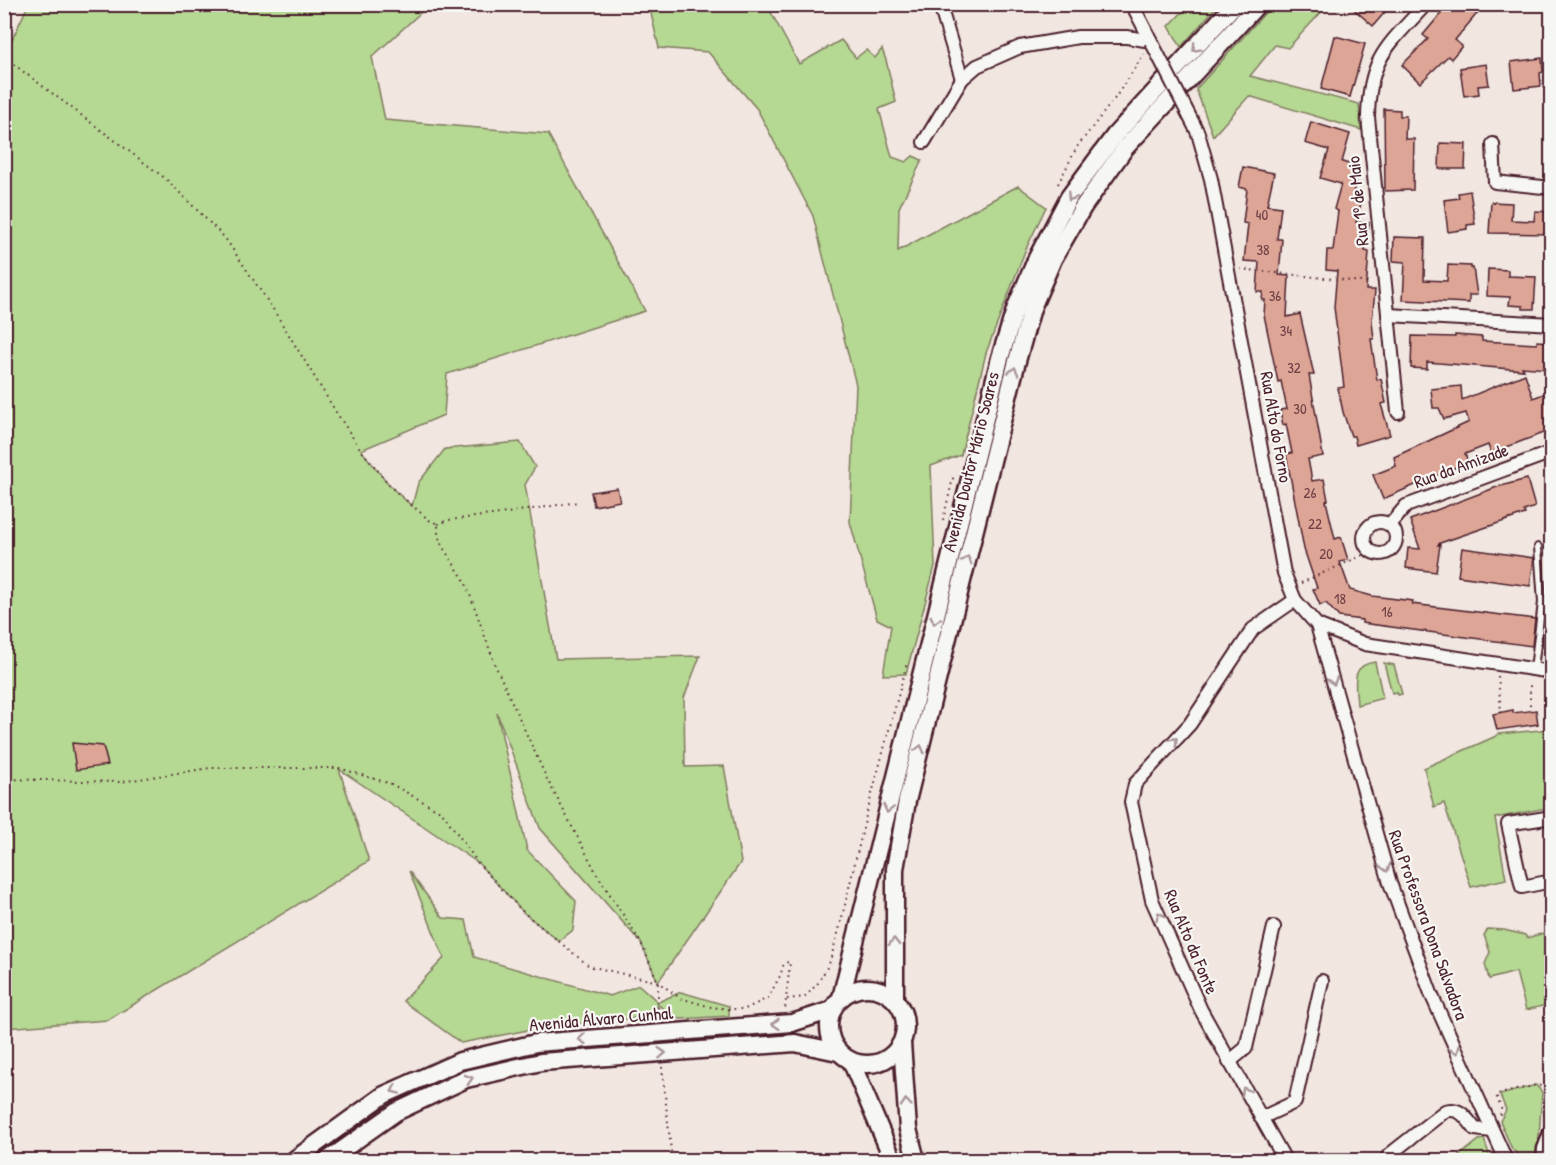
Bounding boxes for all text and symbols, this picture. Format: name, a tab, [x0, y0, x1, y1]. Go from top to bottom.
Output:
one-way arrow	[1192, 40, 1203, 51]
street label: Rua 1º de Maio	[1340, 155, 1375, 247]
one-way arrow	[1067, 190, 1078, 201]
house number: 40	[1256, 204, 1268, 225]
house number: 38	[1256, 239, 1270, 260]
house number: 36	[1269, 285, 1281, 306]
house number: 34	[1280, 320, 1293, 341]
house number: 32	[1287, 357, 1301, 378]
one-way arrow	[1007, 366, 1020, 376]
street label: Avenida Doutor Mário Soares	[936, 369, 1005, 555]
street label: Rua Alto do Forno	[1254, 369, 1299, 484]
house number: 30	[1293, 398, 1307, 419]
street label: Rua da Amizade	[1410, 437, 1512, 494]
house number: 26	[1303, 482, 1317, 503]
house number: 22	[1308, 513, 1322, 534]
house number: 20	[1319, 543, 1333, 564]
one-way arrow	[960, 555, 973, 565]
house number: 18	[1334, 588, 1346, 609]
house number: 16	[1381, 601, 1393, 622]
one-way arrow	[929, 615, 942, 625]
one-way arrow	[1325, 676, 1338, 686]
one-way arrow	[1167, 738, 1178, 748]
one-way arrow	[913, 745, 926, 755]
one-way arrow	[882, 804, 895, 814]
street label: Rua Professora Dona Salvadora	[1383, 827, 1474, 1023]
one-way arrow	[1379, 863, 1391, 873]
street label: Rua Alto da Fonte	[1158, 886, 1225, 998]
one-way arrow	[1155, 912, 1167, 923]
one-way arrow	[888, 937, 900, 946]
street label: Avenida Álvaro Cunhal	[528, 1000, 674, 1037]
one-way arrow	[771, 1017, 780, 1030]
one-way arrow	[577, 1032, 586, 1045]
one-way arrow	[1449, 1044, 1461, 1055]
one-way arrow	[657, 1047, 666, 1060]
one-way arrow	[463, 1074, 474, 1086]
one-way arrow	[390, 1083, 401, 1095]
one-way arrow	[1241, 1087, 1253, 1097]
one-way arrow	[900, 1098, 913, 1108]

